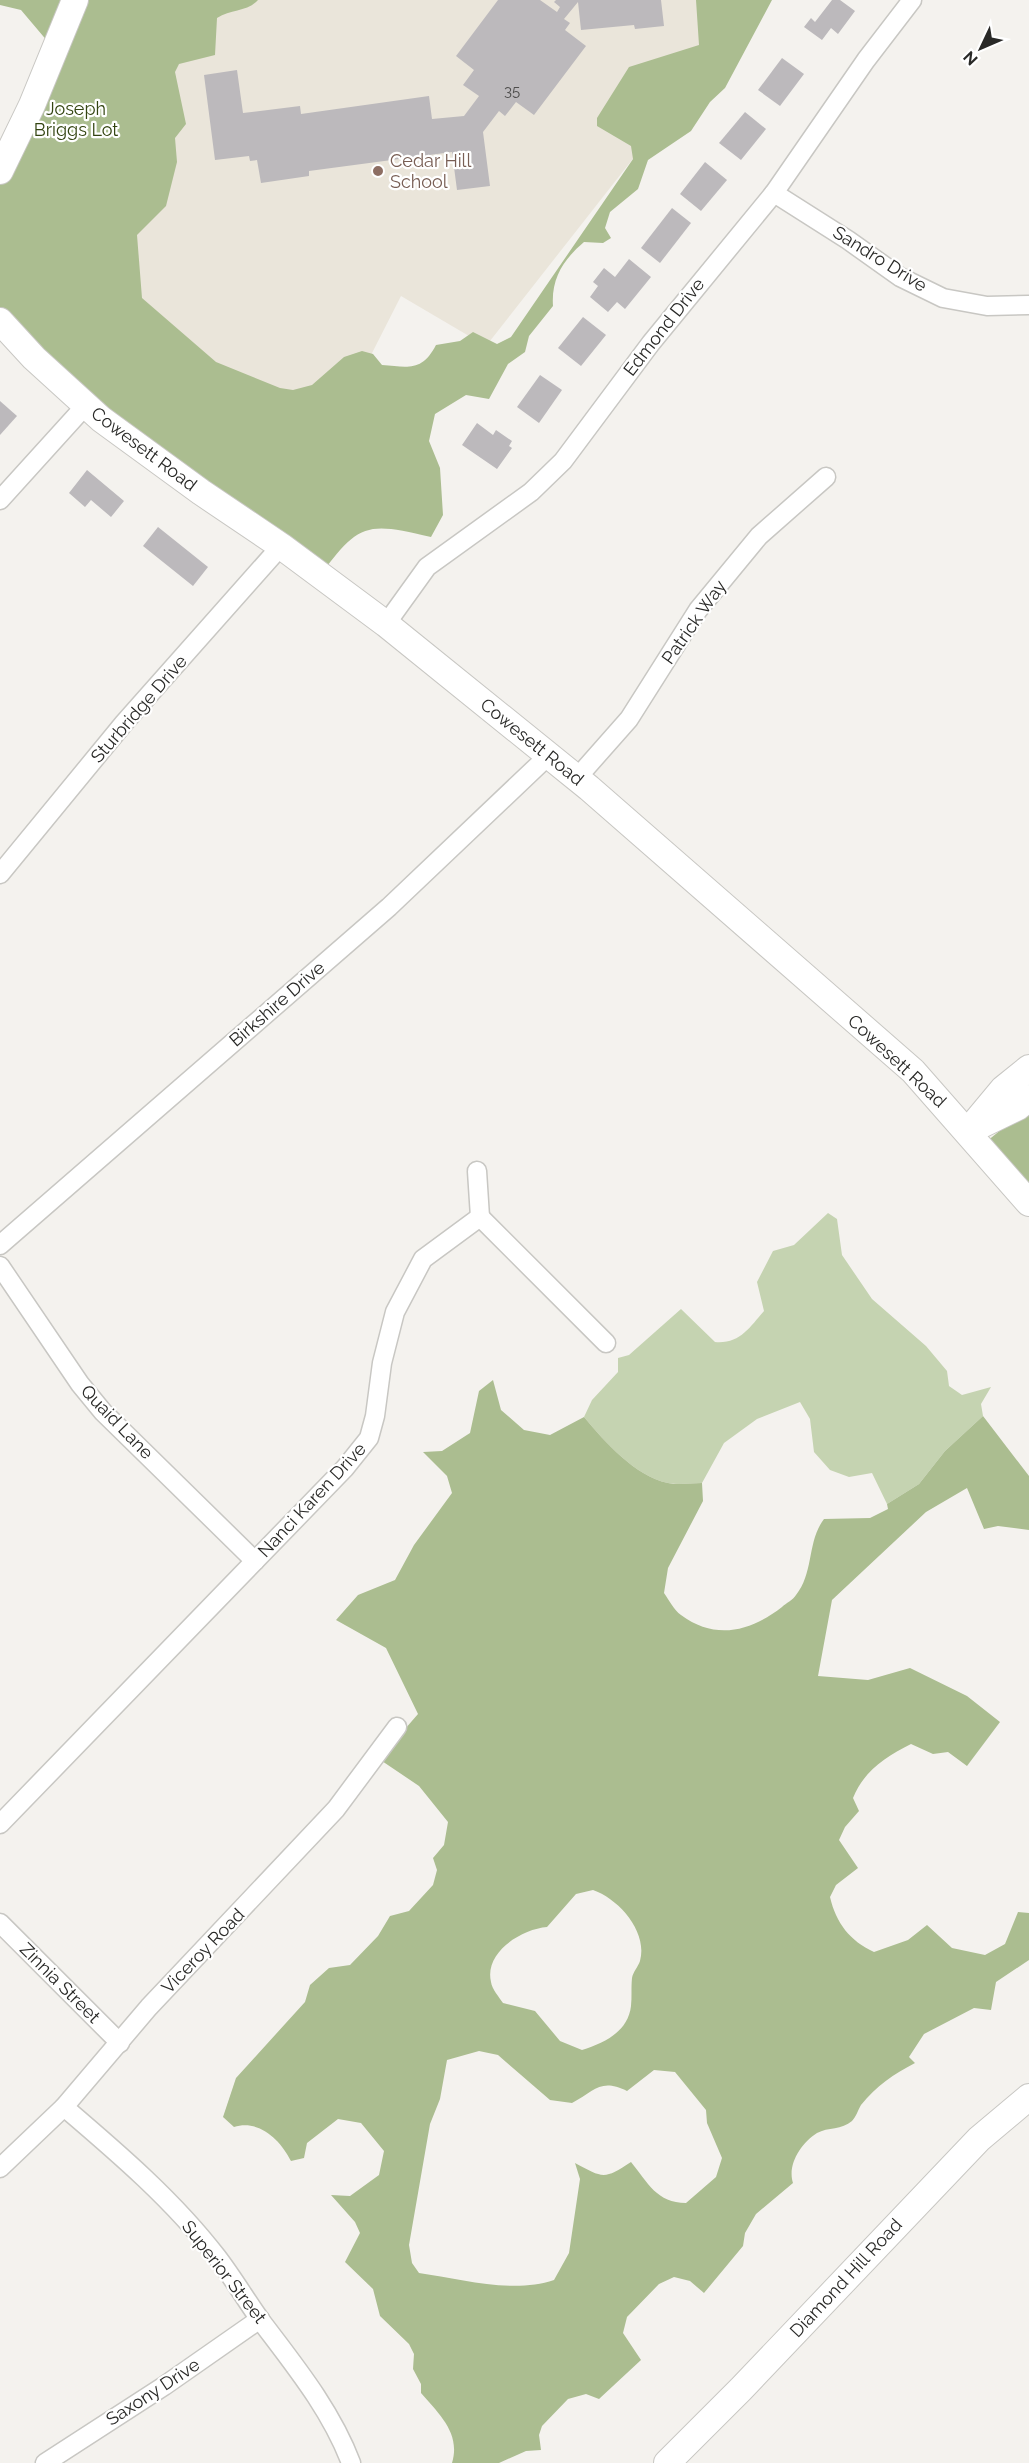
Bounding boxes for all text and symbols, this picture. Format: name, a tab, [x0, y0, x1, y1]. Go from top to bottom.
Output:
north arrow	[951, 18, 1011, 78]
text: N	[959, 47, 982, 69]
house number: 35	[504, 82, 520, 100]
park label: Joseph Briggs Lot	[34, 98, 118, 140]
place label: Cedar Hill School	[390, 150, 472, 192]
marker: Cedar Hill School	[371, 164, 385, 178]
street label: Sandro Drive	[829, 221, 931, 296]
street label: Edmond Drive	[619, 273, 709, 380]
street label: Cowesett Road	[87, 402, 201, 495]
street label: Patrick Way	[657, 575, 730, 668]
street label: Sturbridge Drive	[86, 650, 191, 767]
street label: Cowesett Road	[477, 694, 588, 790]
street label: Birkshire Drive	[225, 956, 329, 1051]
street label: Cowesett Road	[844, 1010, 951, 1111]
street label: Quaid Lane	[77, 1380, 158, 1463]
street label: Nanci Karen Drive	[253, 1438, 370, 1561]
street label: Viceroy Road	[157, 1904, 248, 1997]
street label: Zinnia Street	[16, 1938, 105, 2027]
street label: Diamond Hill Road	[785, 2214, 906, 2341]
street label: Superior Street	[178, 2216, 271, 2327]
street label: Saxony Drive	[102, 2353, 204, 2430]

